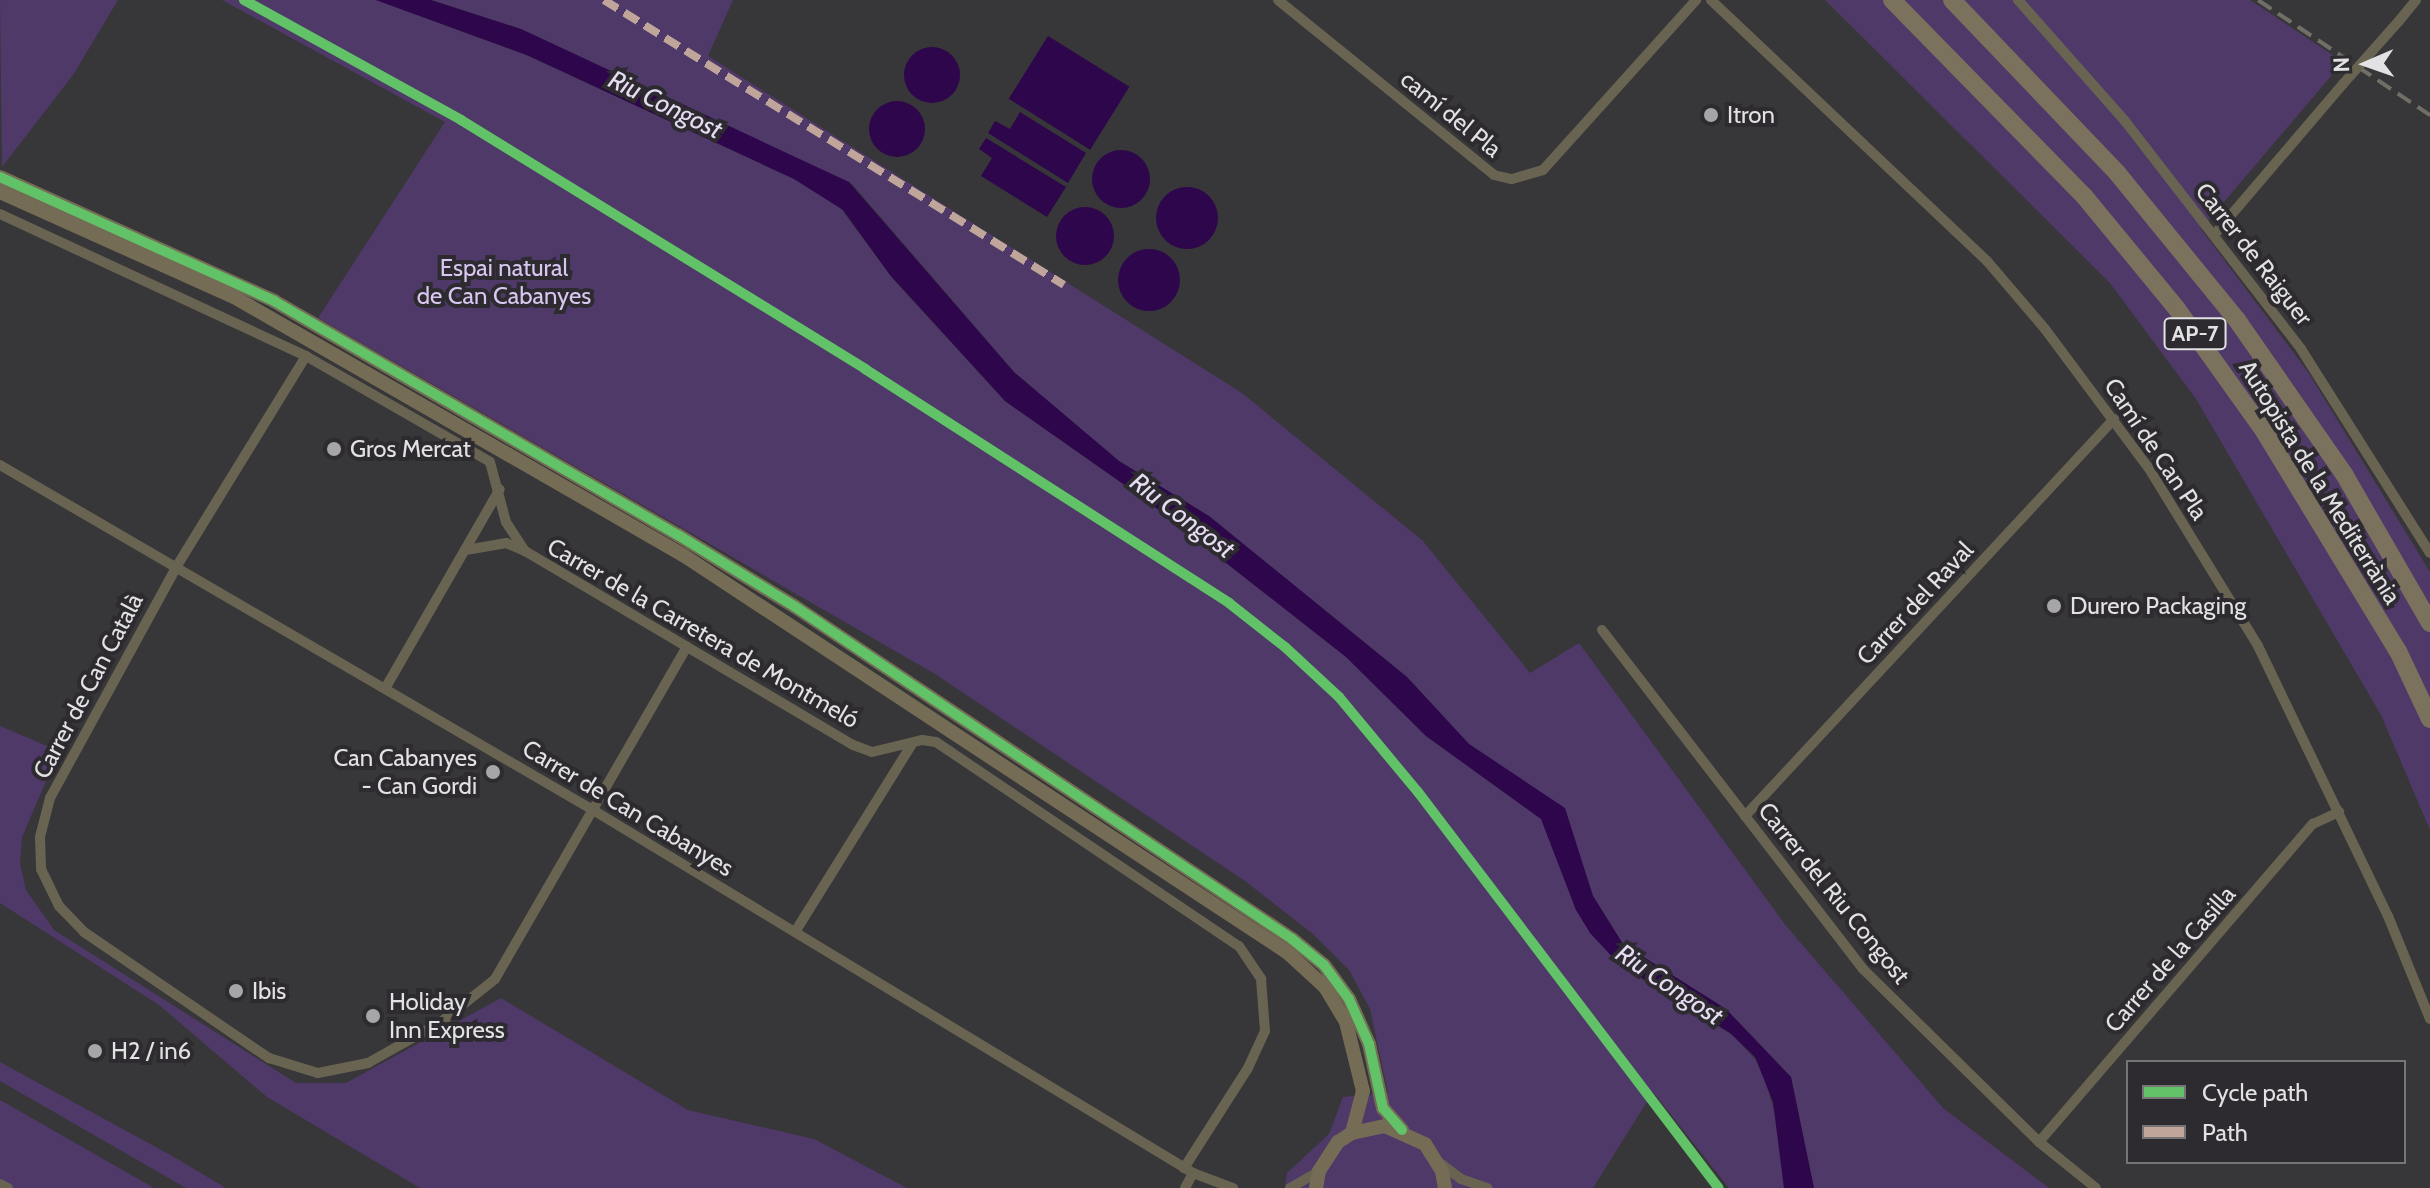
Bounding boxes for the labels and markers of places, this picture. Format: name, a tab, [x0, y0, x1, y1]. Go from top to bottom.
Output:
place label: Itron	[1727, 101, 1775, 129]
marker: Itron	[1702, 106, 1720, 124]
place label: Gros Mercat	[350, 435, 471, 463]
marker: Gros Mercat	[325, 440, 343, 458]
place label: Durero Packaging	[2070, 592, 2246, 620]
marker: Durero Packaging	[2045, 597, 2063, 615]
place label: Can Cabanyes - Can Gordi	[334, 744, 477, 800]
marker: Can Cabanyes - Can Gordi	[484, 763, 502, 781]
place label: Ibis	[252, 977, 286, 1005]
marker: Ibis	[227, 982, 245, 1000]
place label: Holiday Inn Express	[389, 988, 505, 1044]
marker: Holiday Inn Express	[364, 1007, 382, 1025]
place label: H2 / in6	[111, 1037, 191, 1065]
marker: H2 / in6	[86, 1042, 104, 1060]

